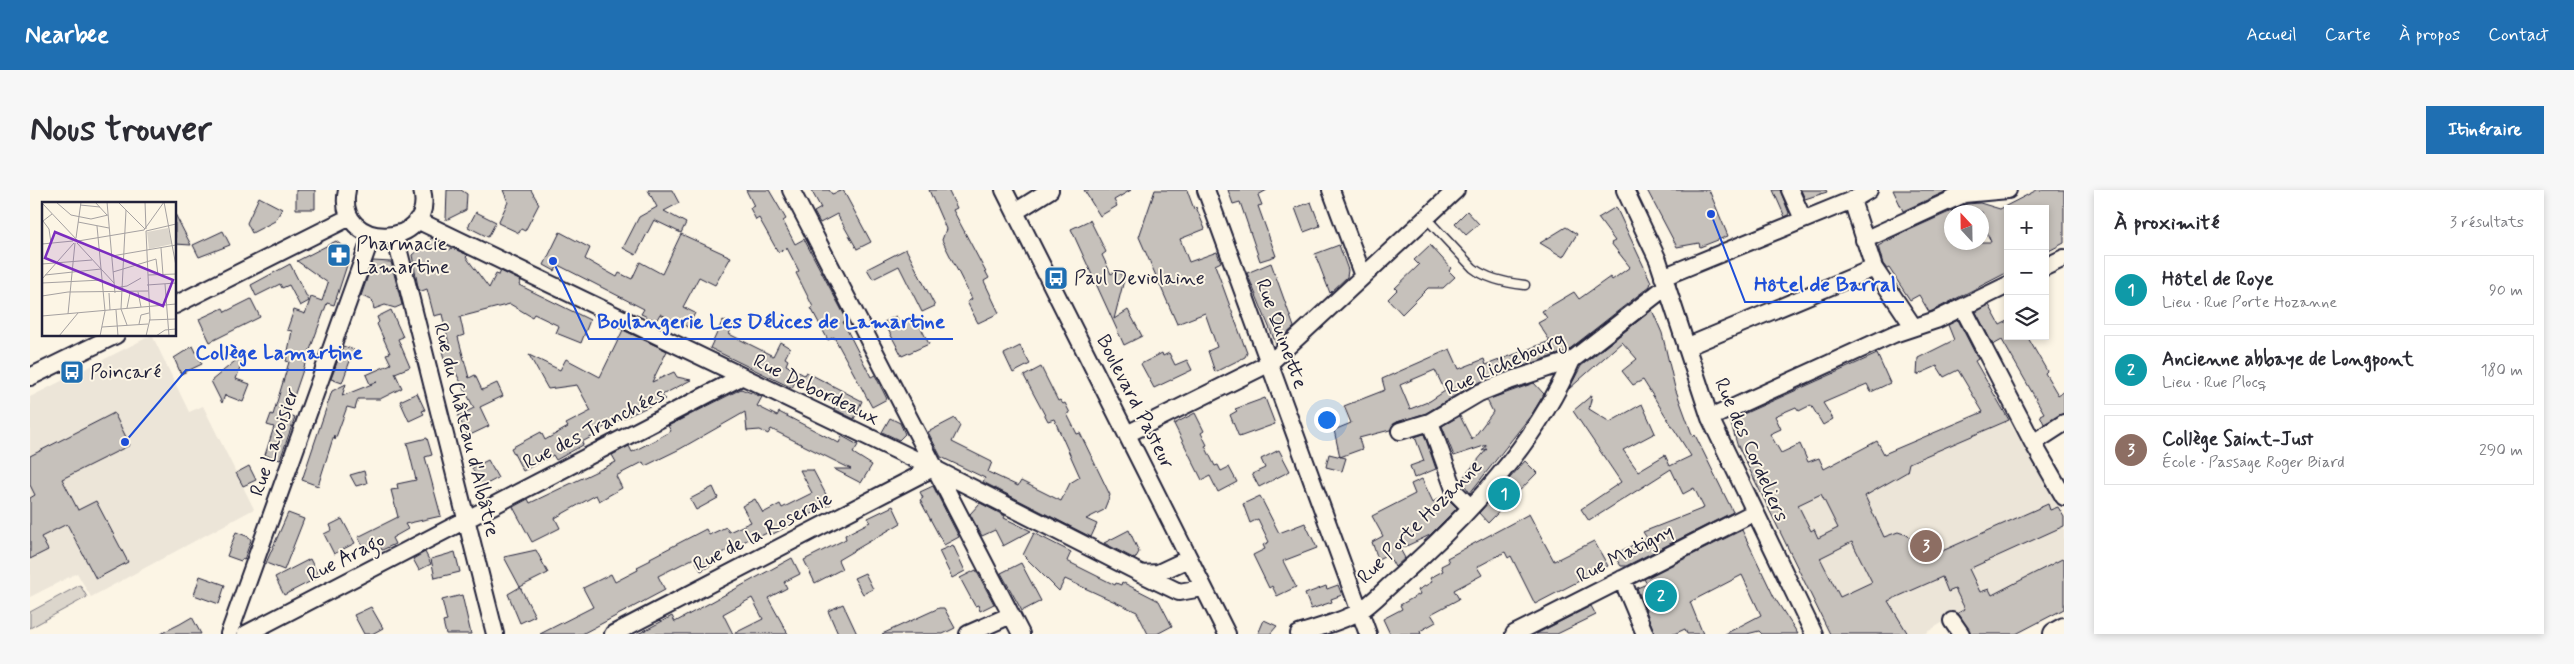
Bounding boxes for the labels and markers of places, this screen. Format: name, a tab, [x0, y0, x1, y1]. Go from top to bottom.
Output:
place label: Pharmacie Lamartine	[356, 231, 450, 281]
pharmacy icon: Pharmacie Lamartine	[326, 242, 352, 268]
bus stop icon: Paul Deviolaine	[1043, 265, 1069, 291]
place label: Paul Deviolaine	[1074, 265, 1205, 292]
callout: Hôtel de Barral	[1745, 266, 1904, 302]
callout: Boulangerie Les Délices de Lamartine	[589, 303, 953, 339]
callout: Collège Lamartine	[186, 334, 372, 370]
bus stop icon: Poincaré	[59, 359, 85, 385]
place label: Poincaré	[90, 359, 161, 386]
pin: 1	[1488, 475, 1520, 513]
pin: 3	[1910, 527, 1942, 565]
pin: 2	[1645, 577, 1677, 615]

